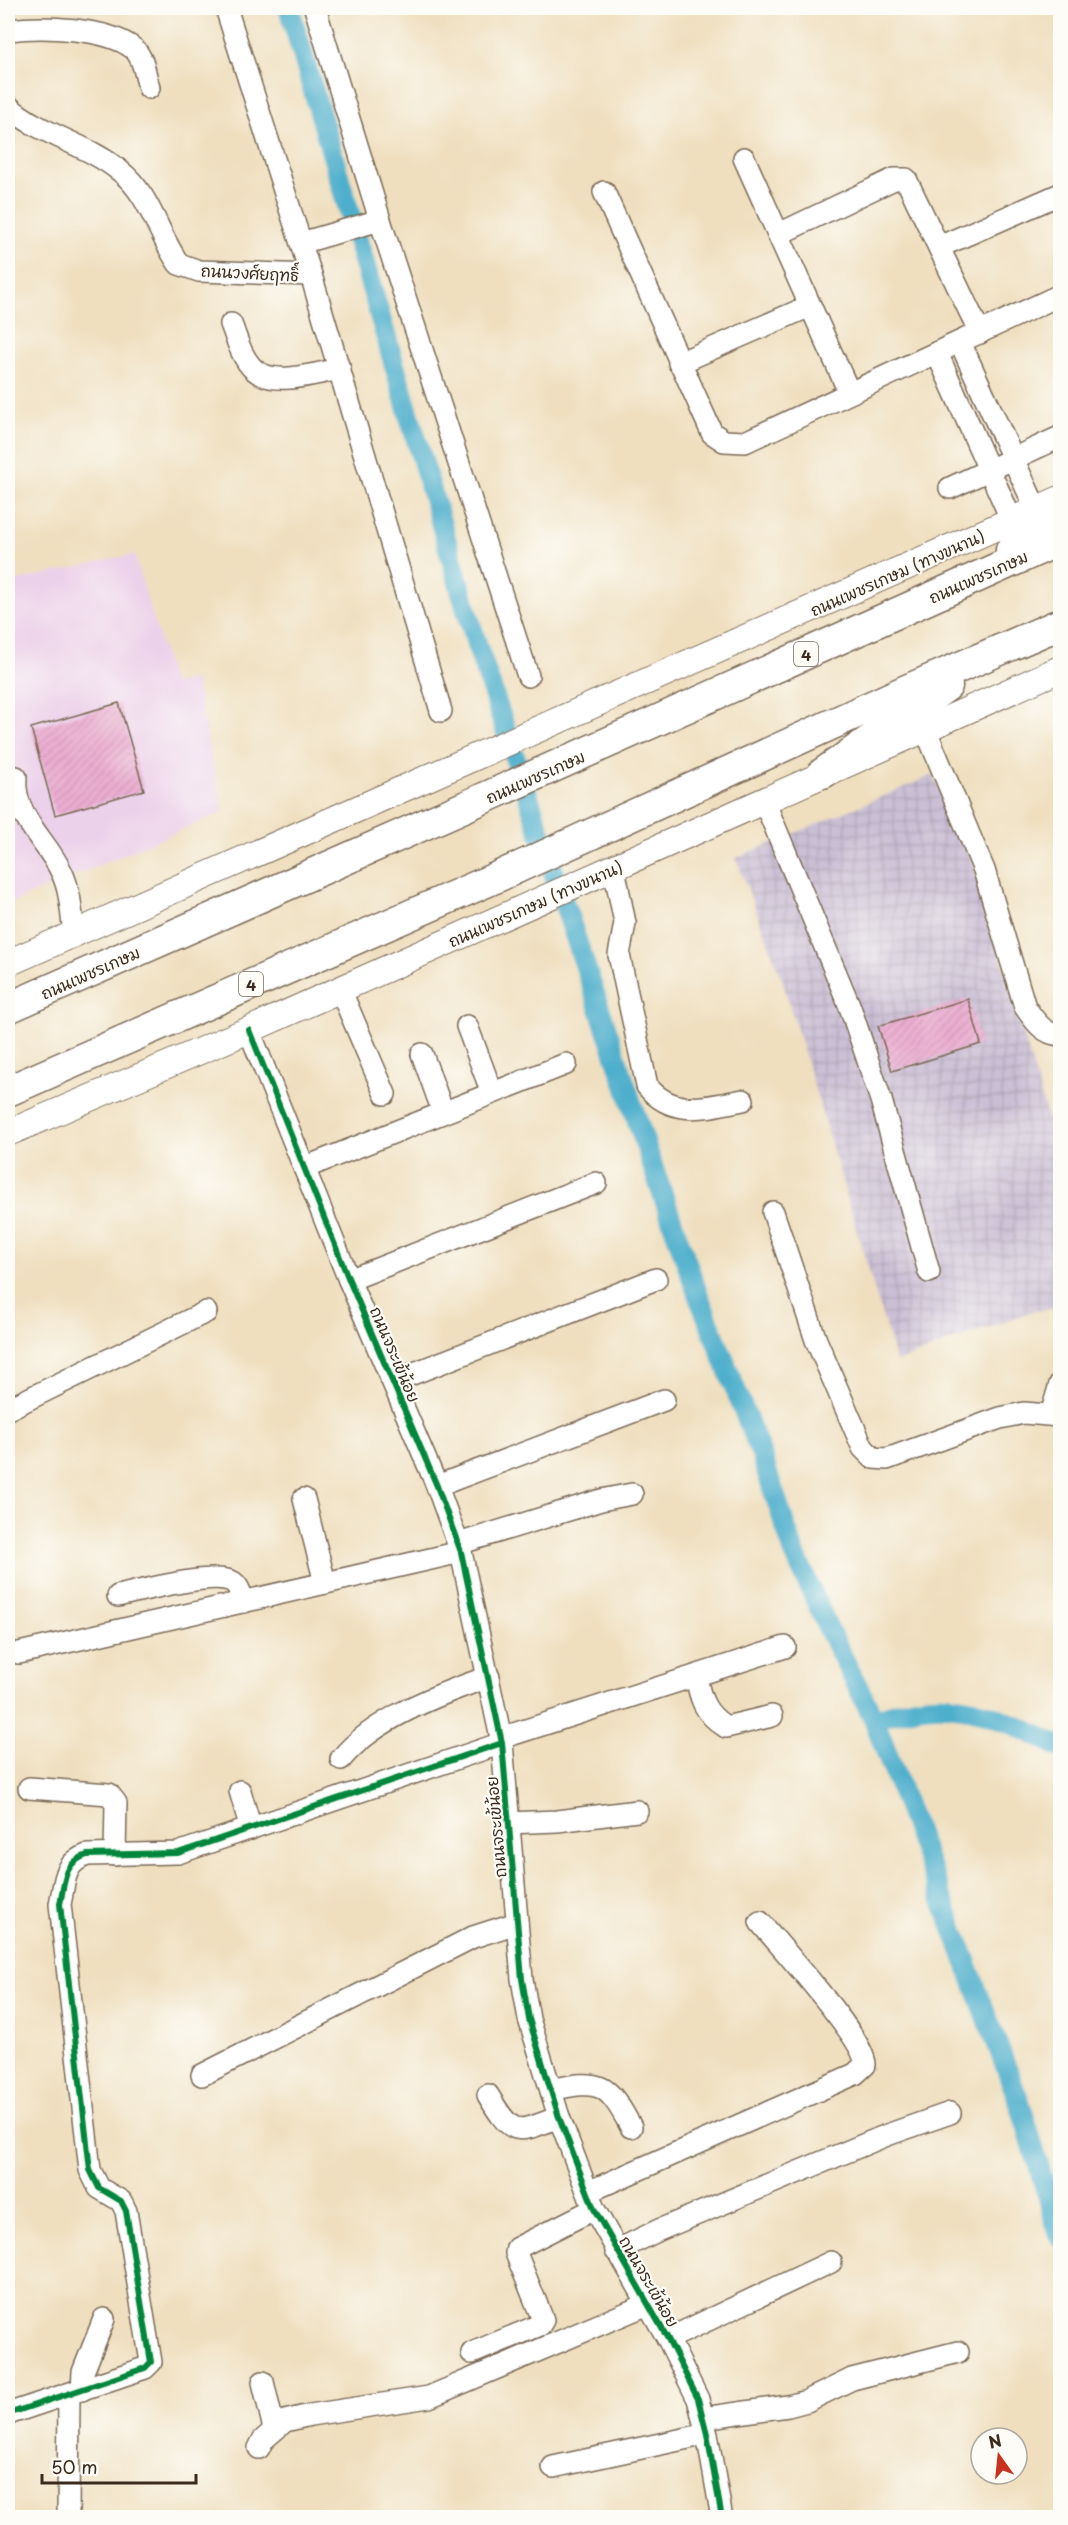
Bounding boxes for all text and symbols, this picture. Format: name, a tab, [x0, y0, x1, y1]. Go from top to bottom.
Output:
street label: ถนนวงศ์ยฤทธิ์	[200, 255, 300, 288]
street label: ถนนเพชรเกษม (ทางขนาน)	[807, 525, 987, 619]
street label: ถนนเพชรเกษม	[926, 546, 1030, 606]
road number: 4	[794, 642, 818, 666]
street label: ถนนเพชรเกษม	[482, 743, 588, 809]
street label: ถนนเพชรเกษม (ทางขนาน)	[444, 854, 626, 952]
street label: ถนนเพชรเกษม	[37, 939, 143, 1005]
road number: 4	[239, 972, 263, 996]
street label: ถนนจระเข้น้อย	[365, 1302, 427, 1406]
street label: ถนนจระเข้น้อย	[479, 1775, 511, 1879]
street label: ถนนจระเข้น้อย	[614, 2231, 686, 2331]
north arrow	[969, 2426, 1029, 2486]
text: N	[986, 2427, 1004, 2454]
scale bar	[42, 2447, 196, 2485]
text: 50 m	[51, 2453, 98, 2480]

